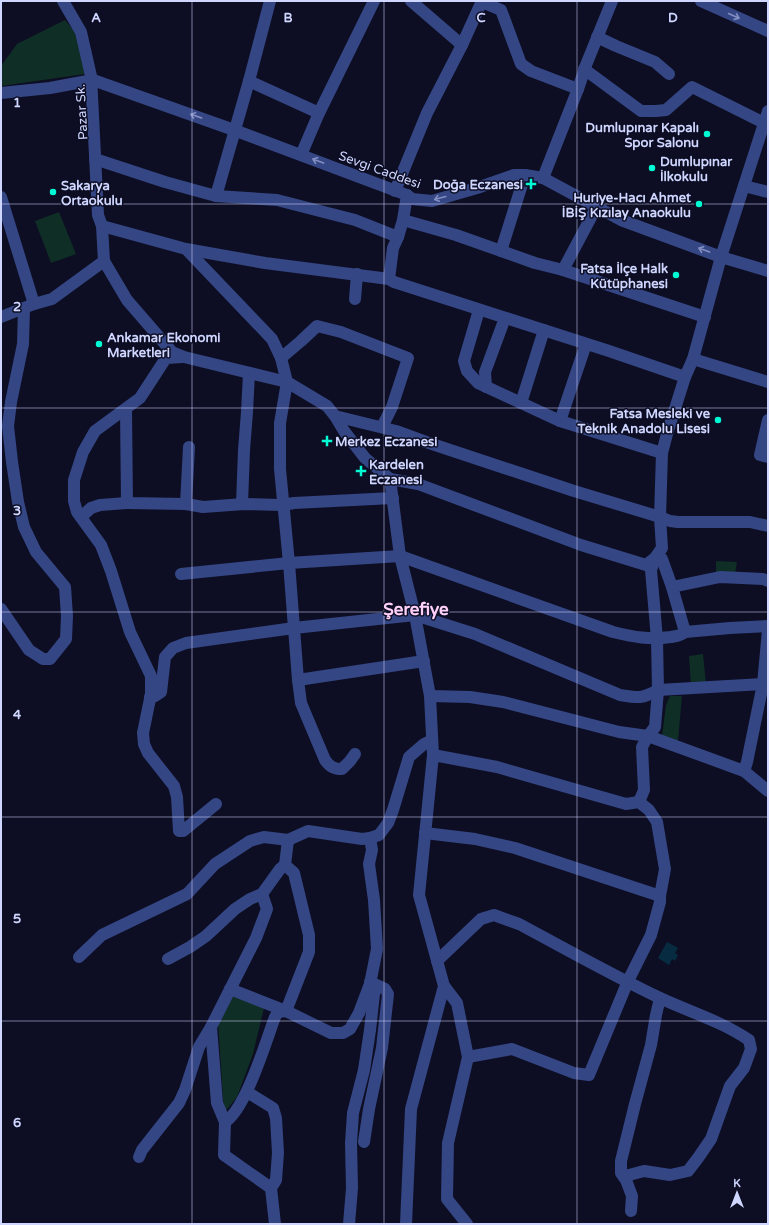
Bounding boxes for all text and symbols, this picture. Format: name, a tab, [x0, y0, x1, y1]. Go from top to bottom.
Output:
text: A	[91, 10, 101, 26]
text: B	[283, 10, 293, 26]
text: C	[476, 10, 486, 26]
text: D	[668, 10, 678, 26]
one-way arrow	[728, 13, 740, 20]
street label: Pazar Sk.	[73, 83, 91, 140]
text: 1	[13, 95, 21, 111]
one-way arrow	[190, 112, 203, 119]
place label: Dumlupınar Kapalı Spor Salonu	[585, 120, 699, 151]
marker: Dumlupınar Kapalı Spor Salonu	[702, 129, 712, 139]
street label: Sevgi Caddesi	[336, 148, 423, 192]
place label: Dumlupınar İlkokulu	[660, 154, 733, 185]
one-way arrow	[312, 157, 324, 165]
marker: Dumlupınar İlkokulu	[647, 163, 657, 173]
place label: Doğa Eczanesi	[433, 177, 523, 193]
place label: Sakarya Ortaokulu	[61, 178, 123, 209]
marker: Doğa Eczanesi	[526, 179, 536, 189]
marker: Sakarya Ortaokulu	[48, 187, 58, 197]
place label: Huriye-Hacı Ahmet İBİŞ Kızılay Anaokulu	[562, 190, 691, 221]
one-way arrow	[434, 195, 447, 203]
marker: Huriye-Hacı Ahmet İBİŞ Kızılay Anaokulu	[694, 199, 704, 209]
one-way arrow	[699, 246, 711, 254]
place label: Fatsa İlçe Halk Kütüphanesi	[580, 261, 668, 292]
marker: Fatsa İlçe Halk Kütüphanesi	[671, 270, 681, 280]
text: 2	[13, 299, 21, 315]
place label: Ankamar Ekonomi Marketleri	[107, 330, 221, 361]
marker: Ankamar Ekonomi Marketleri	[94, 339, 104, 349]
place label: Fatsa Mesleki ve Teknik Anadolu Lisesi	[577, 406, 711, 437]
marker: Fatsa Mesleki ve Teknik Anadolu Lisesi	[713, 415, 723, 425]
place label: Merkez Eczanesi	[335, 434, 437, 450]
marker: Merkez Eczanesi	[322, 436, 332, 446]
place label: Kardelen Eczanesi	[369, 457, 424, 488]
marker: Kardelen Eczanesi	[356, 466, 366, 476]
text: 3	[13, 503, 21, 519]
district label: Şerefiye	[383, 599, 449, 620]
text: 4	[13, 707, 22, 723]
text: 5	[13, 911, 21, 927]
text: 6	[13, 1115, 21, 1131]
north arrow	[717, 1173, 757, 1213]
text: K	[733, 1177, 741, 1190]

